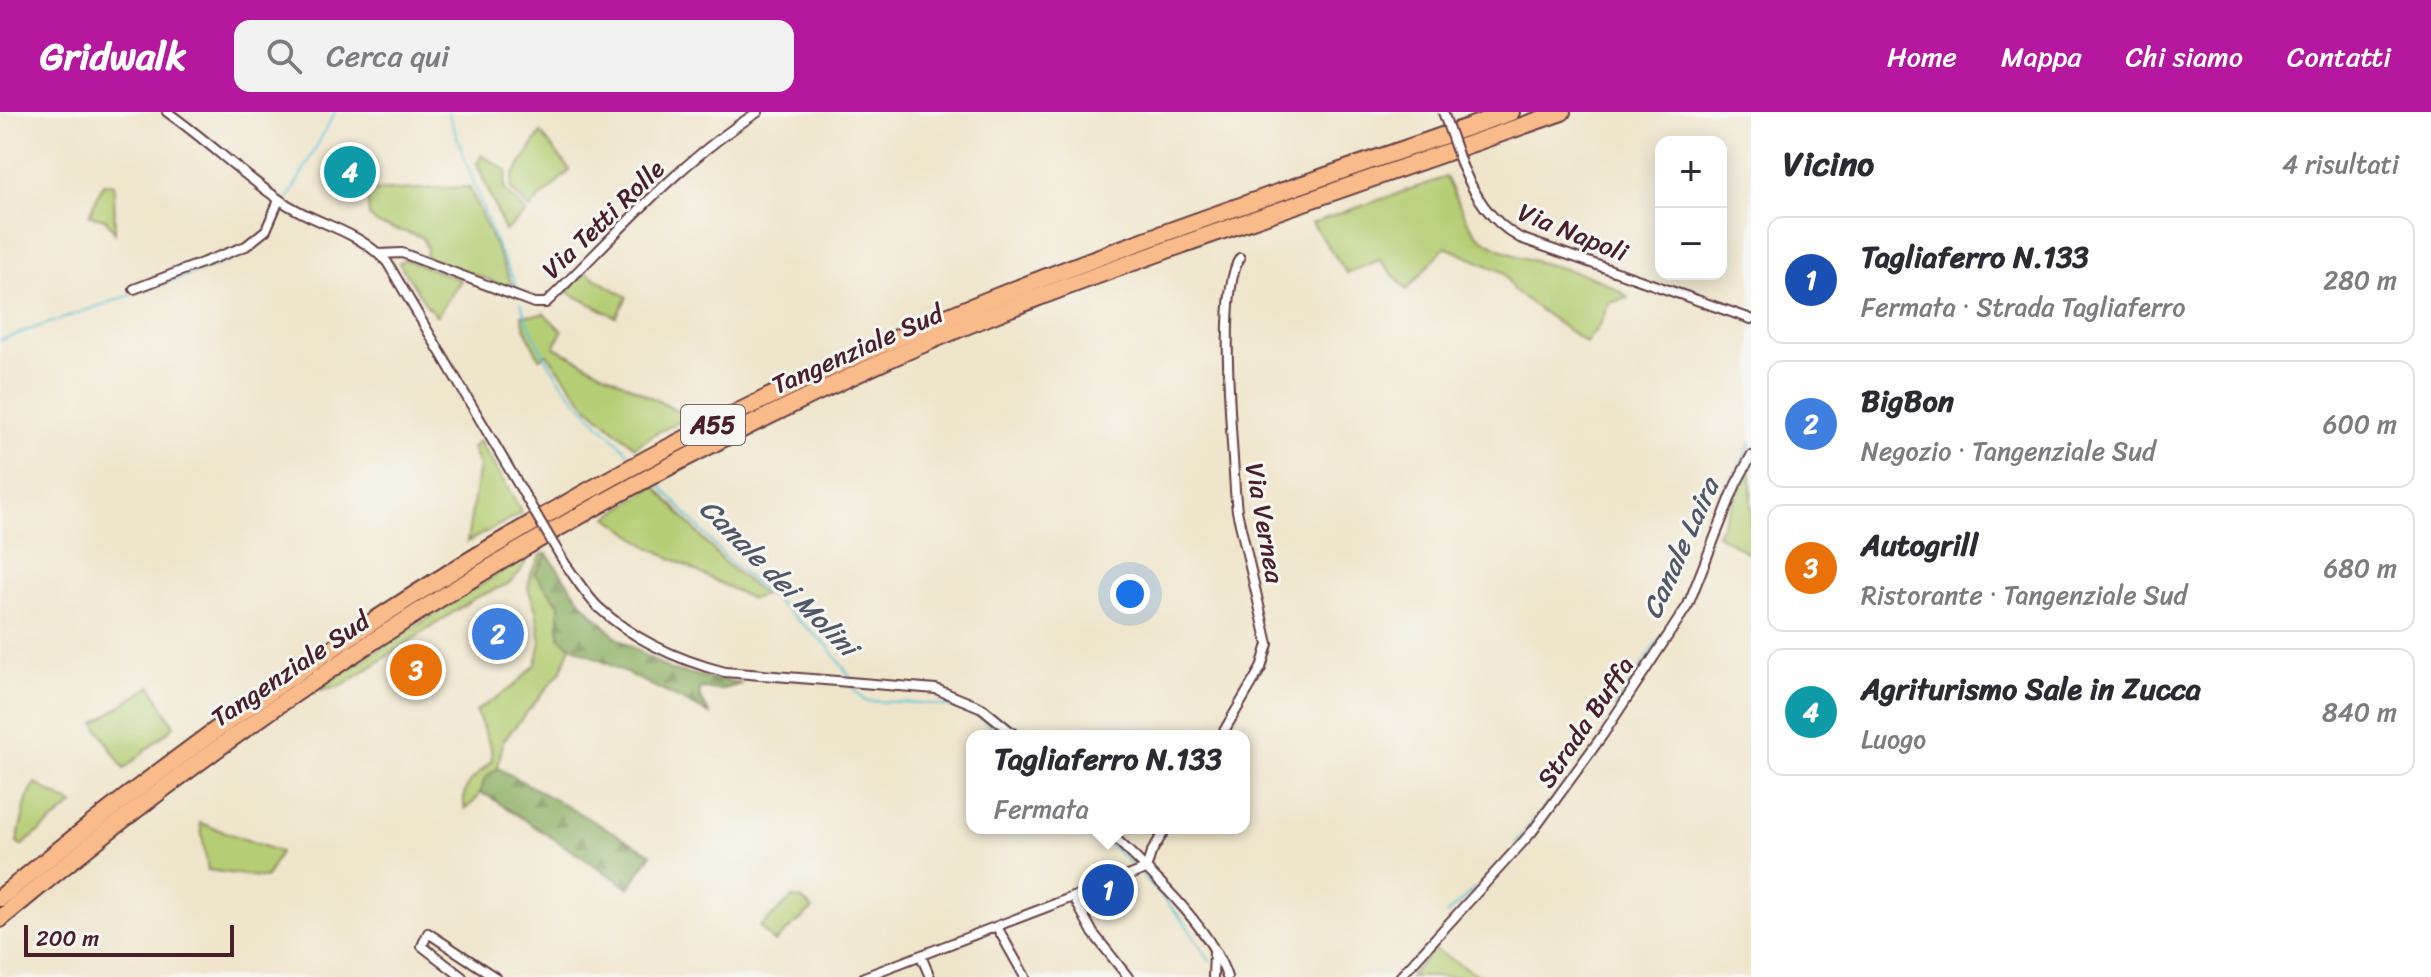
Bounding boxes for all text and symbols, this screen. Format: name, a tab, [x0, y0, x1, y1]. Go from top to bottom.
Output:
search box	[234, 20, 794, 92]
text: Gridwalk	[40, 23, 186, 90]
text: Cerca qui	[326, 29, 449, 83]
text: Home	[1887, 32, 1957, 81]
text: Mappa	[2001, 32, 2082, 81]
text: Chi siamo	[2126, 32, 2243, 81]
text: Contatti	[2287, 32, 2391, 81]
icon: search	[262, 34, 306, 78]
text: Vicino	[1783, 134, 1874, 194]
map controls	[1655, 136, 1727, 280]
button: +	[1655, 136, 1727, 208]
text: 4 risultati	[2282, 141, 2399, 187]
pin: 4	[324, 142, 376, 202]
street label: Via Tetti Rolle	[530, 147, 676, 290]
street label: Via Napoli	[1511, 189, 1636, 275]
button: −	[1655, 208, 1727, 280]
text: Tagliaferro N.133	[1861, 230, 2089, 284]
text: 1	[1805, 257, 1817, 303]
text: 280 m	[2323, 257, 2397, 303]
text: Fermata · Strada Tagliaferro	[1861, 284, 2185, 330]
street label: Tangenziale Sud	[764, 290, 952, 407]
text: BigBon	[1861, 374, 1954, 428]
text: 2	[1803, 401, 1819, 447]
text: 600 m	[2323, 401, 2397, 447]
road number: A55	[681, 405, 745, 445]
text: Negozio · Tangenziale Sud	[1861, 428, 2156, 474]
street label: Via Vernea	[1232, 459, 1298, 588]
water label: Canale Laira	[1628, 467, 1734, 627]
water label: Canale dei Molini	[687, 486, 874, 672]
text: Autogrill	[1861, 518, 1978, 572]
text: 3	[1804, 545, 1818, 591]
text: 680 m	[2323, 545, 2397, 591]
text: Ristorante · Tangenziale Sud	[1861, 572, 2187, 618]
your location	[1110, 574, 1150, 614]
street label: Tangenziale Sud	[201, 597, 381, 739]
pin: 2	[472, 604, 524, 664]
pin: 3	[390, 640, 442, 700]
street label: Strada Buffa	[1524, 646, 1646, 798]
text: Agriturismo Sale in Zucca	[1861, 662, 2201, 716]
text: 4	[1803, 689, 1819, 735]
text: 840 m	[2322, 689, 2397, 735]
text: Luogo	[1861, 716, 1926, 762]
popup	[966, 730, 1250, 834]
text: Tagliaferro N.133	[994, 732, 1222, 786]
text: Fermata	[994, 786, 1089, 832]
pin: 1	[1082, 860, 1134, 920]
text: 200 m	[36, 919, 99, 958]
scale bar	[24, 921, 234, 957]

